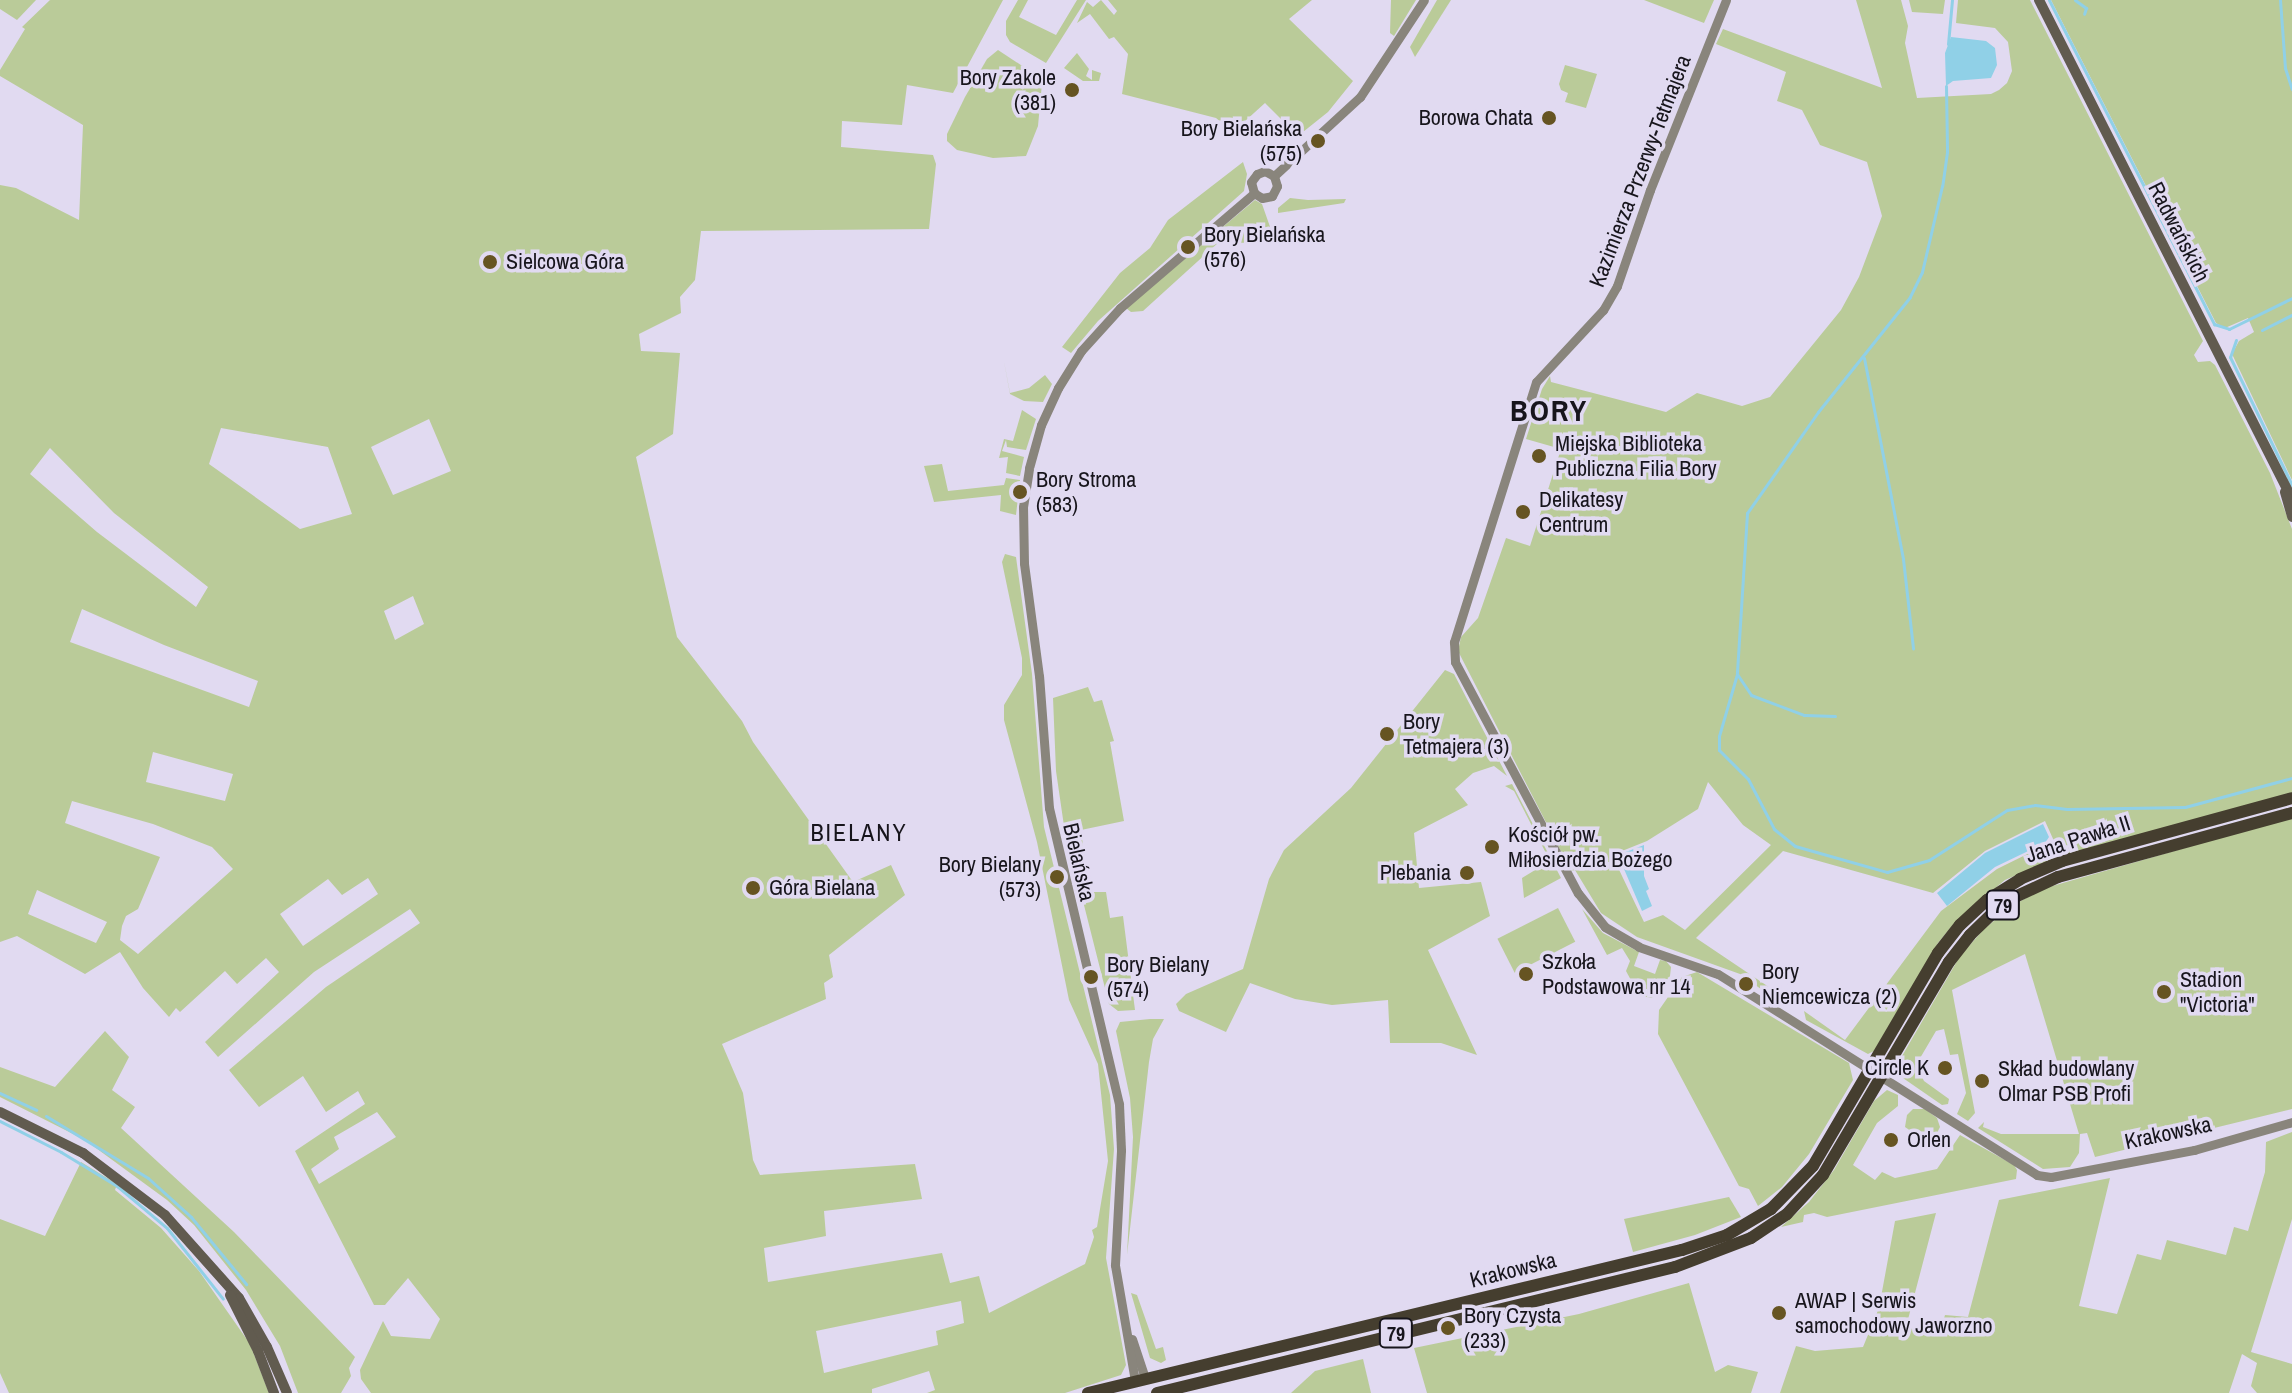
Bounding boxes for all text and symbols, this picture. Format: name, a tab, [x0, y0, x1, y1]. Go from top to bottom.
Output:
street label: Kazimierza Przerwy-Tetmajera	[1583, 51, 1697, 291]
place label: Bory Zakole (381)	[960, 64, 1056, 116]
marker: Bory Zakole (381)	[1063, 81, 1081, 99]
place label: Borowa Chata	[1419, 105, 1533, 131]
marker: Borowa Chata	[1540, 109, 1558, 127]
place label: Bory Bielańska (575)	[1181, 115, 1302, 166]
marker: Bory Bielańska (575)	[1309, 132, 1327, 150]
street label: Radwańskich	[2143, 178, 2215, 286]
place label: Bory Bielańska (576)	[1204, 221, 1325, 272]
marker: Bory Bielańska (576)	[1179, 238, 1197, 256]
place label: Sielcowa Góra	[506, 249, 624, 275]
marker: Sielcowa Góra	[481, 253, 499, 271]
district label: BORY	[1510, 392, 1588, 428]
place label: Miejska Biblioteka Publiczna Filia Bory	[1555, 430, 1716, 482]
marker: Miejska Biblioteka Publiczna Filia Bory	[1530, 447, 1548, 465]
place label: Bory Stroma (583)	[1036, 466, 1136, 518]
marker: Bory Stroma (583)	[1011, 483, 1029, 501]
place label: Delikatesy Centrum	[1539, 486, 1623, 538]
marker: Delikatesy Centrum	[1514, 503, 1532, 521]
place label: Bory Tetmajera (3)	[1403, 708, 1509, 760]
marker: Bory Tetmajera (3)	[1378, 725, 1396, 743]
street label: Jana Pawła II	[2022, 810, 2134, 868]
district label: BIELANY	[810, 819, 908, 847]
street label: Bielańska	[1057, 820, 1101, 904]
place label: Kościół pw. Miłosierdzia Bożego	[1508, 821, 1672, 872]
marker: Kościół pw. Miłosierdzia Bożego	[1483, 838, 1501, 856]
place label: Bory Bielany (573)	[939, 851, 1041, 902]
place label: Plebania	[1380, 860, 1451, 886]
marker: Plebania	[1458, 864, 1476, 882]
marker: Bory Bielany (573)	[1048, 868, 1066, 886]
place label: Góra Bielana	[769, 875, 875, 901]
marker: Góra Bielana	[744, 879, 762, 897]
road number: 79	[1985, 889, 2021, 921]
place label: Szkoła Podstawowa nr 14	[1542, 948, 1690, 1000]
place label: Bory Bielany (574)	[1107, 951, 1209, 1002]
place label: Bory Niemcewicza (2)	[1762, 958, 1897, 1010]
marker: Szkoła Podstawowa nr 14	[1517, 965, 1535, 983]
place label: Stadion "Victoria"	[2180, 966, 2255, 1018]
marker: Bory Bielany (574)	[1082, 968, 1100, 986]
marker: Bory Niemcewicza (2)	[1737, 975, 1755, 993]
marker: Stadion "Victoria"	[2155, 983, 2173, 1001]
place label: Circle K	[1865, 1055, 1929, 1081]
place label: Skład budowlany Olmar PSB Profi	[1998, 1055, 2134, 1106]
marker: Circle K	[1936, 1059, 1954, 1077]
marker: Skład budowlany Olmar PSB Profi	[1973, 1072, 1991, 1090]
street label: Krakowska	[2122, 1111, 2214, 1155]
place label: Orlen	[1907, 1127, 1951, 1153]
marker: Orlen	[1882, 1131, 1900, 1149]
street label: Krakowska	[1467, 1247, 1559, 1293]
place label: AWAP | Serwis samochodowy Jaworzno	[1795, 1287, 1993, 1338]
place label: Bory Czysta (233)	[1464, 1302, 1561, 1354]
marker: AWAP | Serwis samochodowy Jaworzno	[1770, 1304, 1788, 1322]
road number: 79	[1378, 1317, 1414, 1349]
marker: Bory Czysta (233)	[1439, 1319, 1457, 1337]

